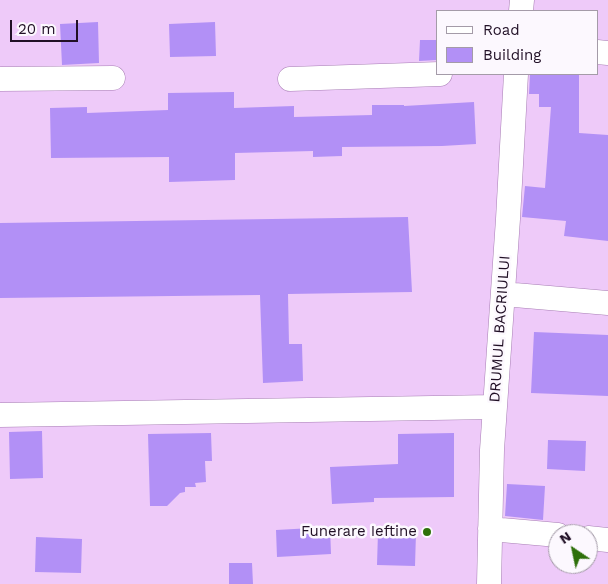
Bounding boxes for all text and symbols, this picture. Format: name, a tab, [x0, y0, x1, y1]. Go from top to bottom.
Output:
scale bar	[12, 10, 80, 42]
legend	[436, 10, 598, 75]
text: 20 m	[18, 20, 56, 38]
text: Road	[483, 21, 520, 39]
text: Building	[483, 46, 541, 64]
street label: DRUMUL BACRIULUI	[486, 255, 514, 403]
place label: Funerare Ieftine	[301, 523, 417, 541]
north arrow	[548, 524, 598, 574]
marker: Funerare Ieftine	[421, 526, 433, 538]
text: N	[556, 528, 574, 547]

